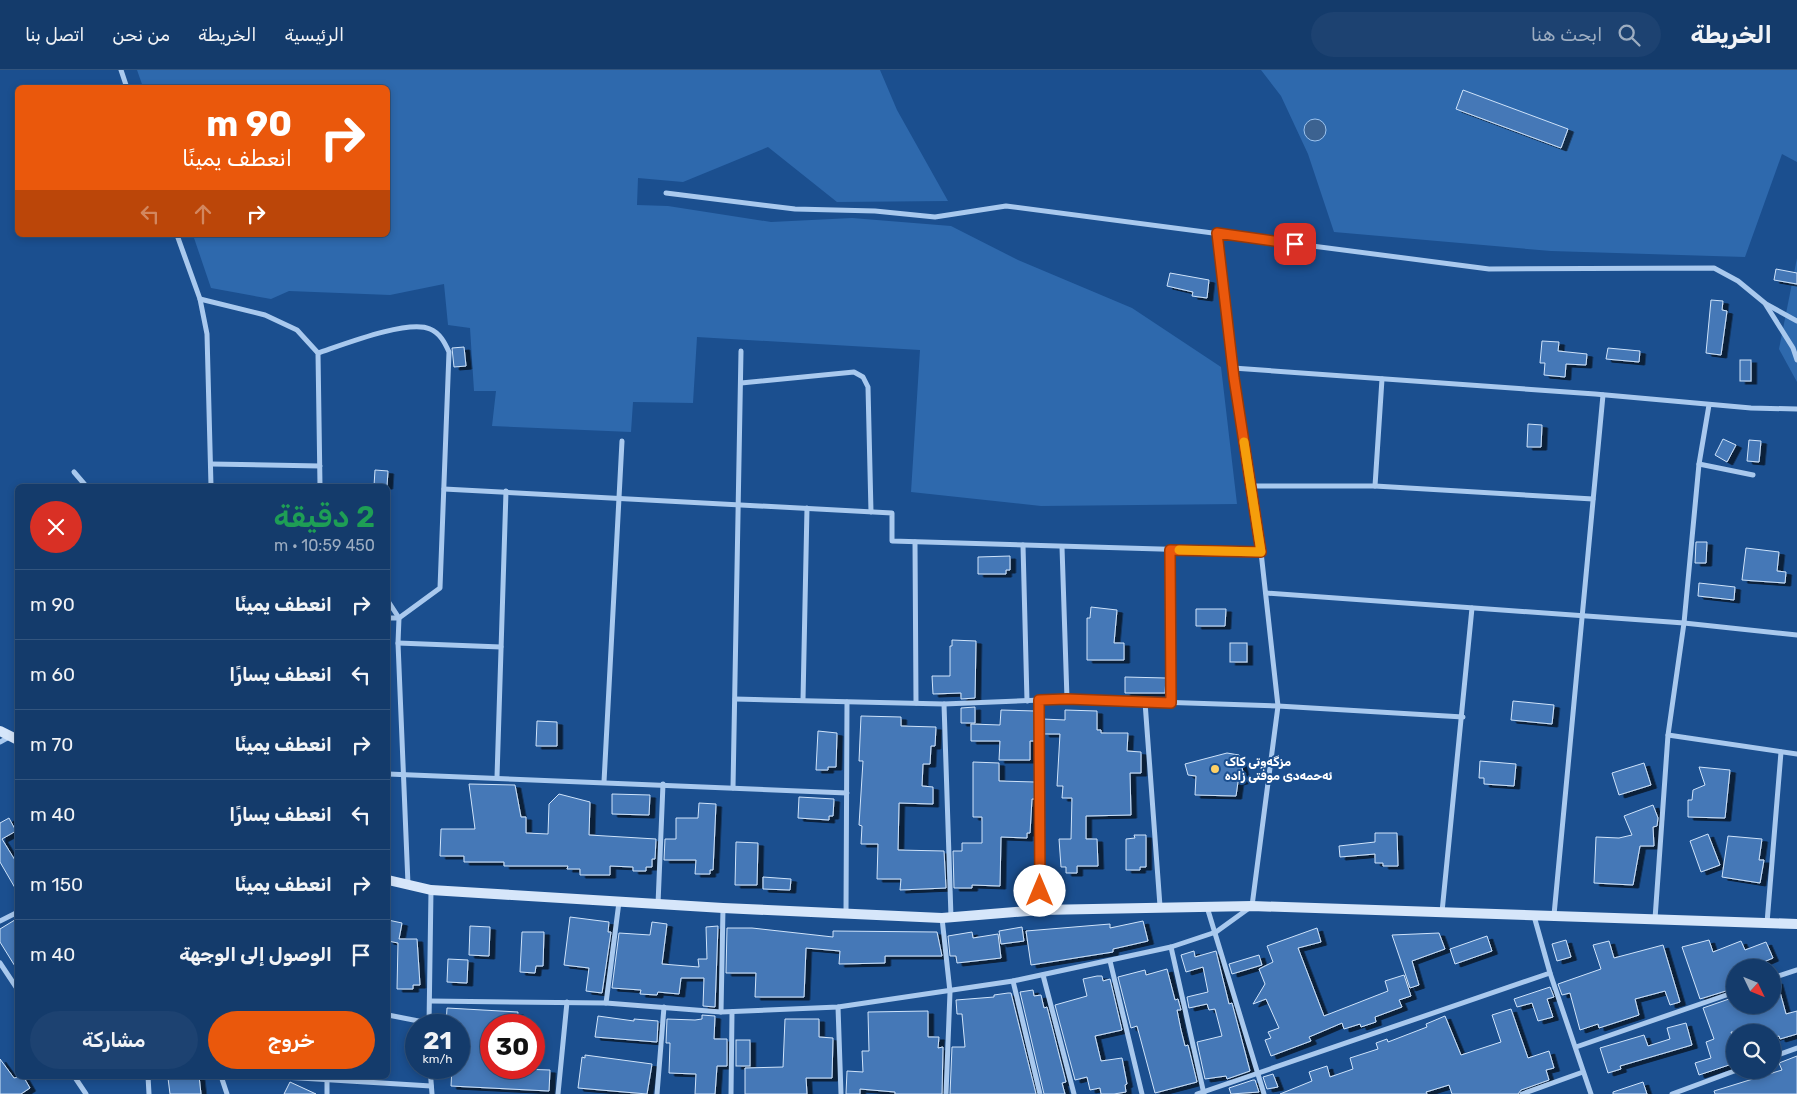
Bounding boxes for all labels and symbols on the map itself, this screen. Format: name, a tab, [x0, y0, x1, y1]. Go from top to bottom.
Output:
pin	[1274, 223, 1316, 265]
place label: مزگەوتی کاک ئەحمەدی موفتی زادە	[1225, 755, 1333, 783]
marker: مزگەوتی کاک ئەحمەدی موفتی زادە	[1209, 763, 1221, 775]
position arrow	[1013, 864, 1065, 916]
north arrow	[1726, 959, 1781, 1014]
speed limit sign: 30	[480, 1014, 545, 1079]

